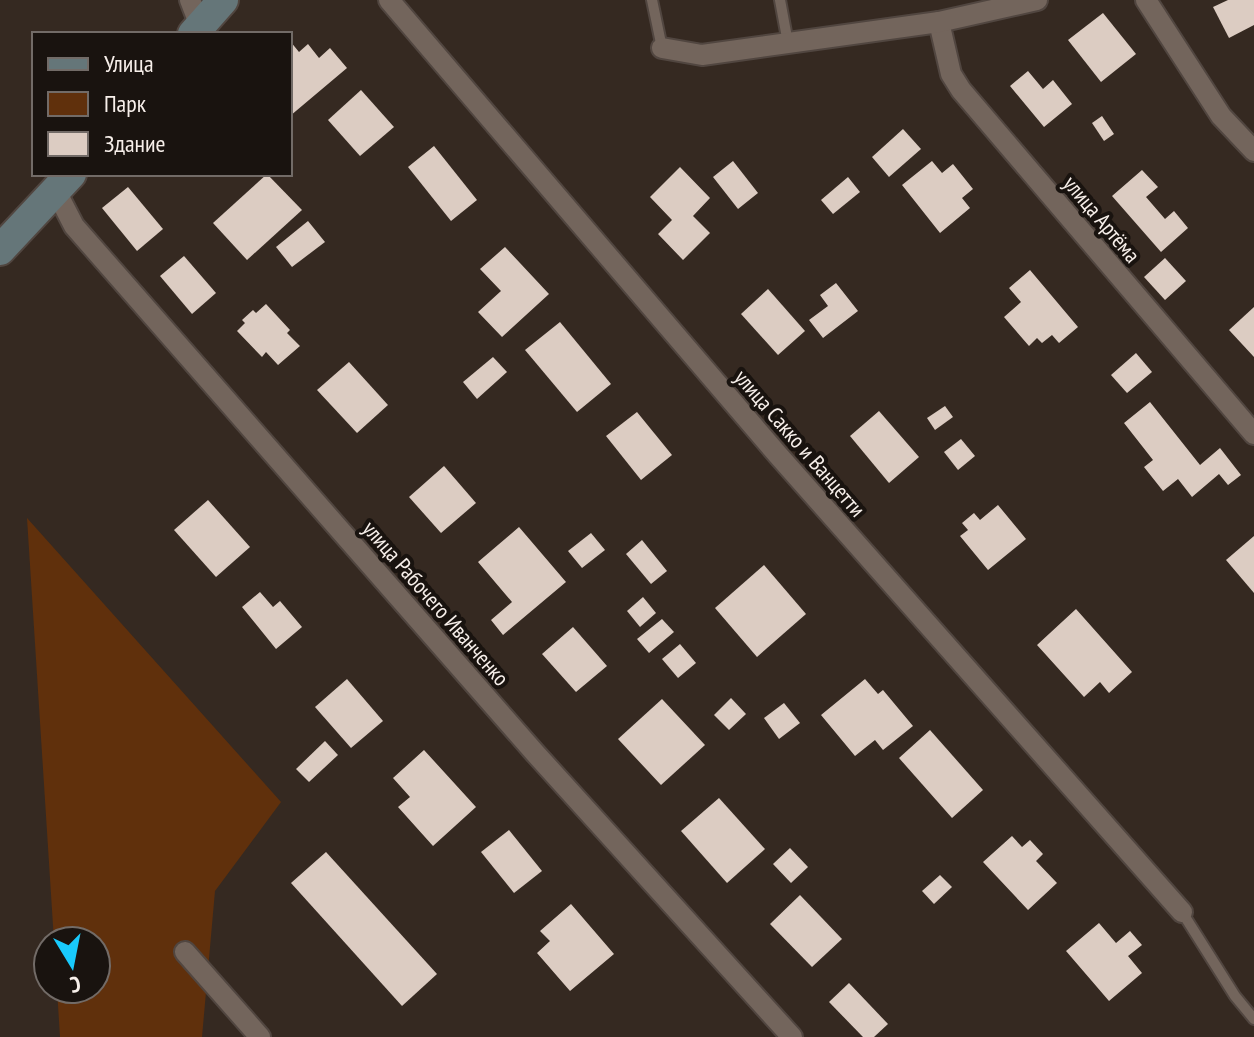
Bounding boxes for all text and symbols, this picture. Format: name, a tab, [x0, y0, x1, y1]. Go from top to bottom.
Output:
legend	[32, 32, 292, 176]
text: Улица	[104, 48, 154, 79]
text: Парк	[104, 88, 147, 119]
text: Здание	[104, 128, 165, 159]
street label: улица Артёма	[1058, 170, 1146, 268]
street label: улица Сакко и Ванцетти	[728, 364, 872, 522]
street label: улица Рабочего Иванченко	[357, 515, 515, 691]
north arrow	[32, 925, 112, 1005]
text: С	[68, 970, 83, 999]

